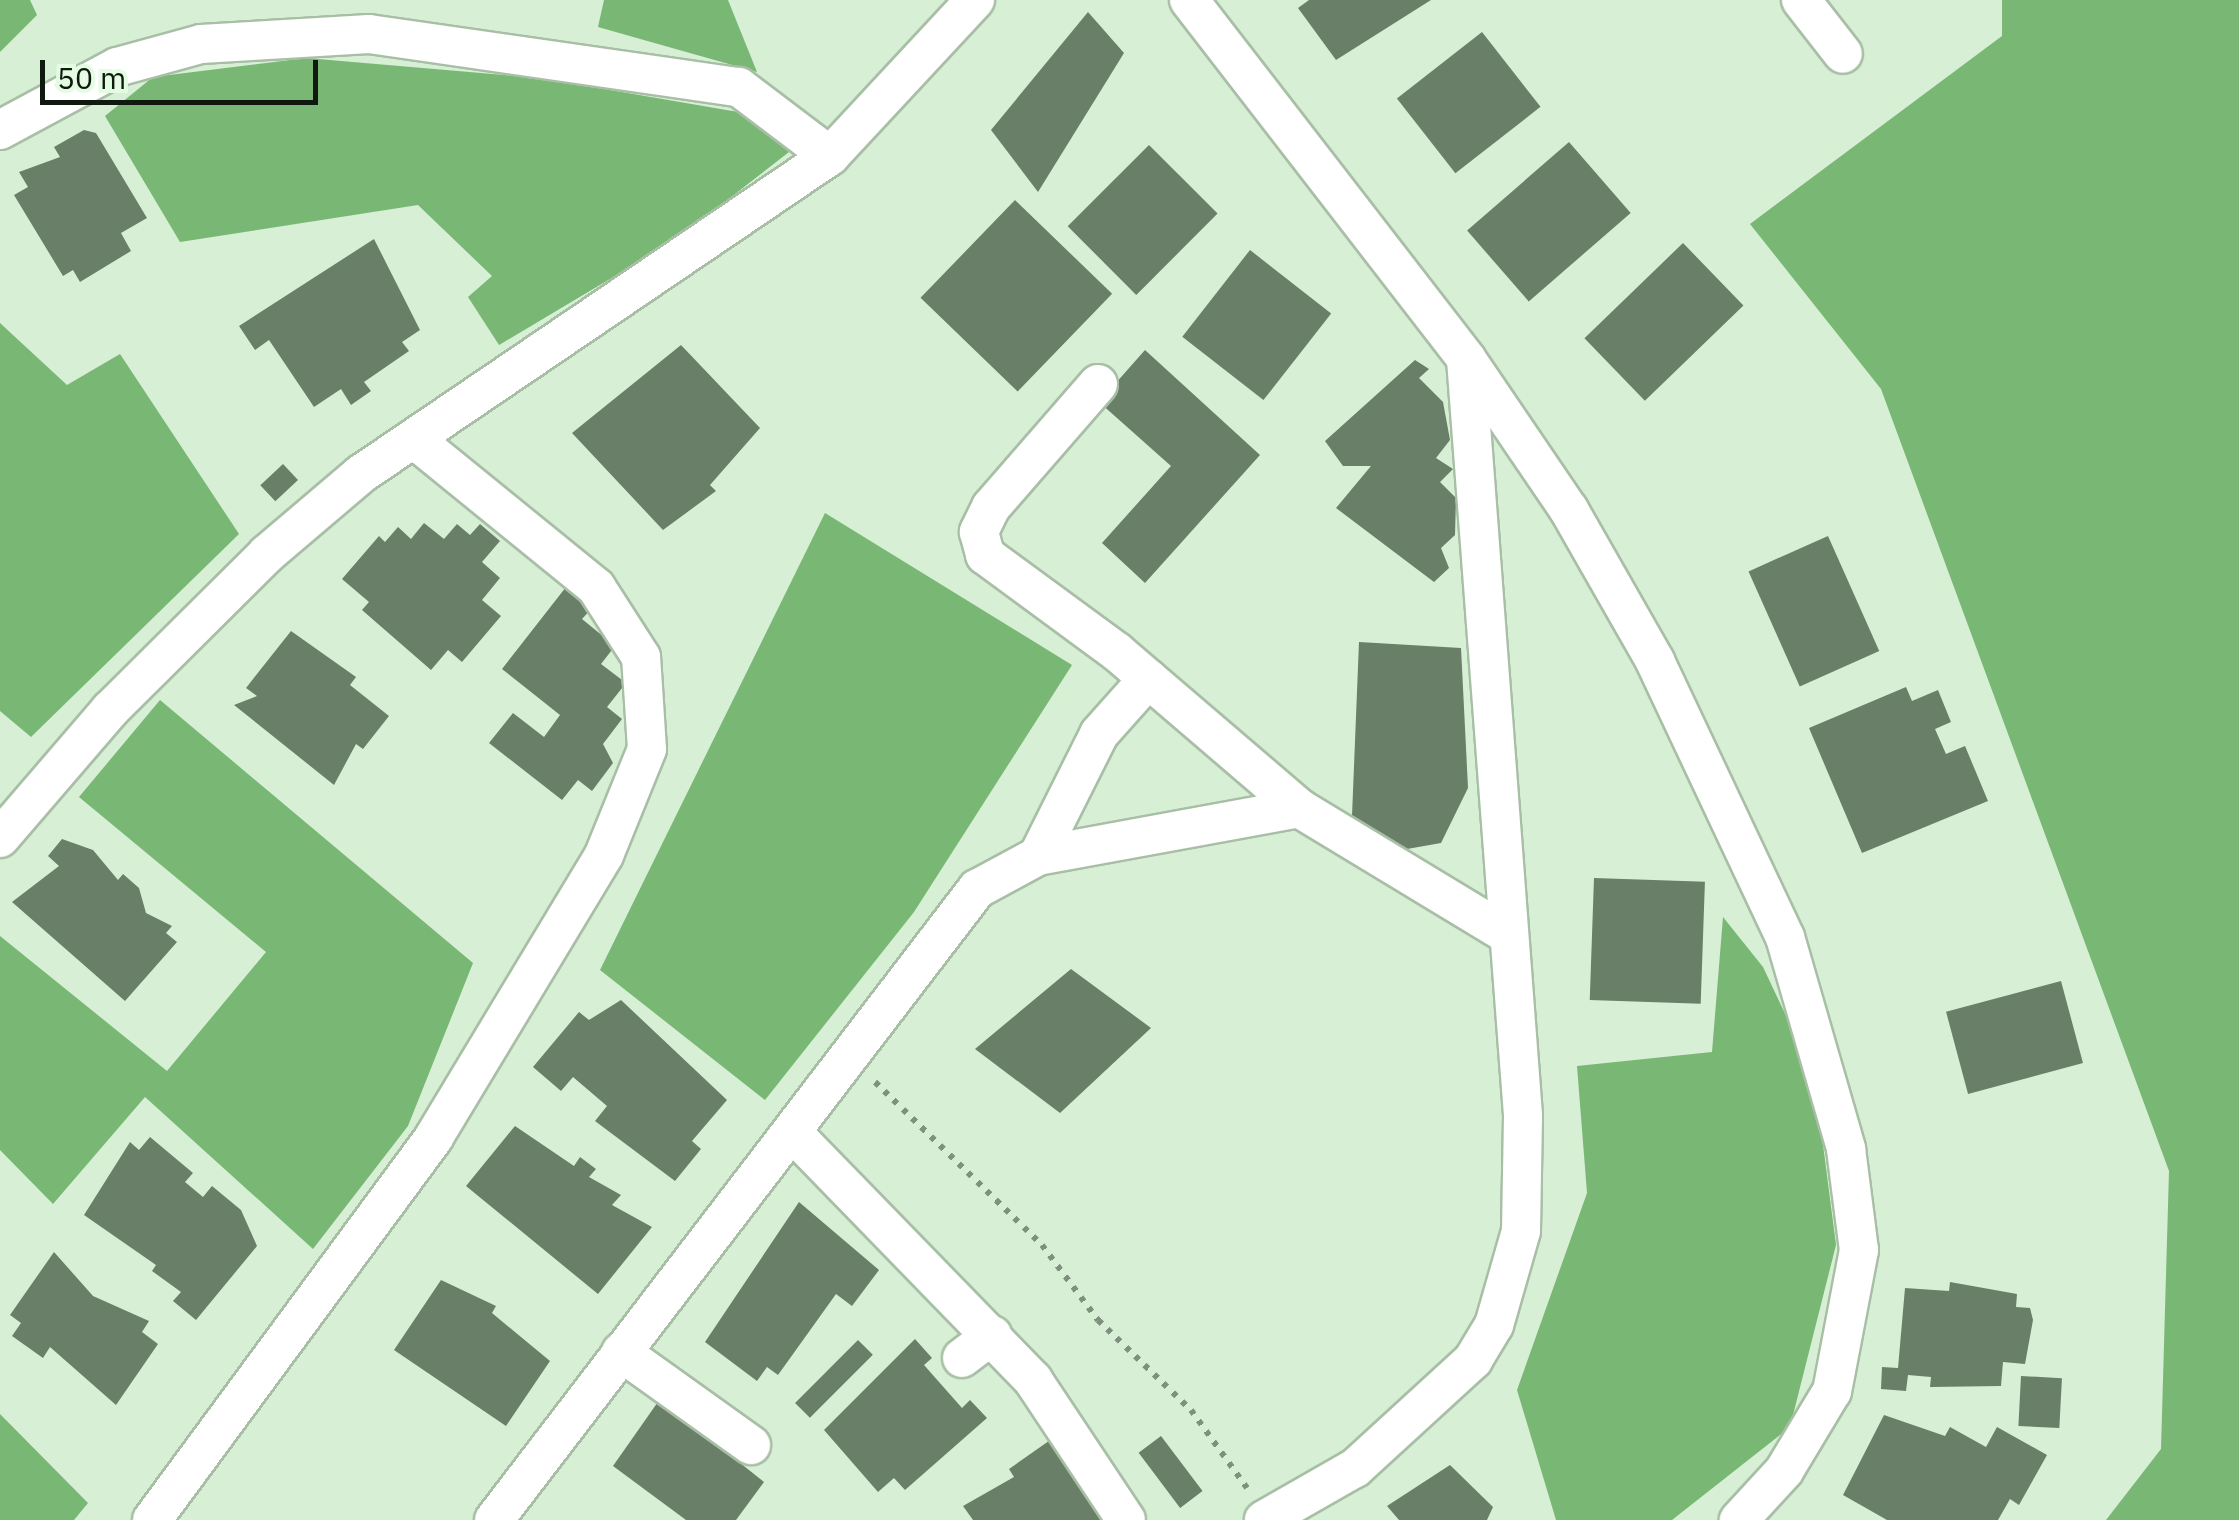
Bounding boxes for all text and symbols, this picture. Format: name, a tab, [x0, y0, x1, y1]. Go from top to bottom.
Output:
scale bar	[45, 40, 322, 102]
text: 50 m	[57, 58, 126, 97]

